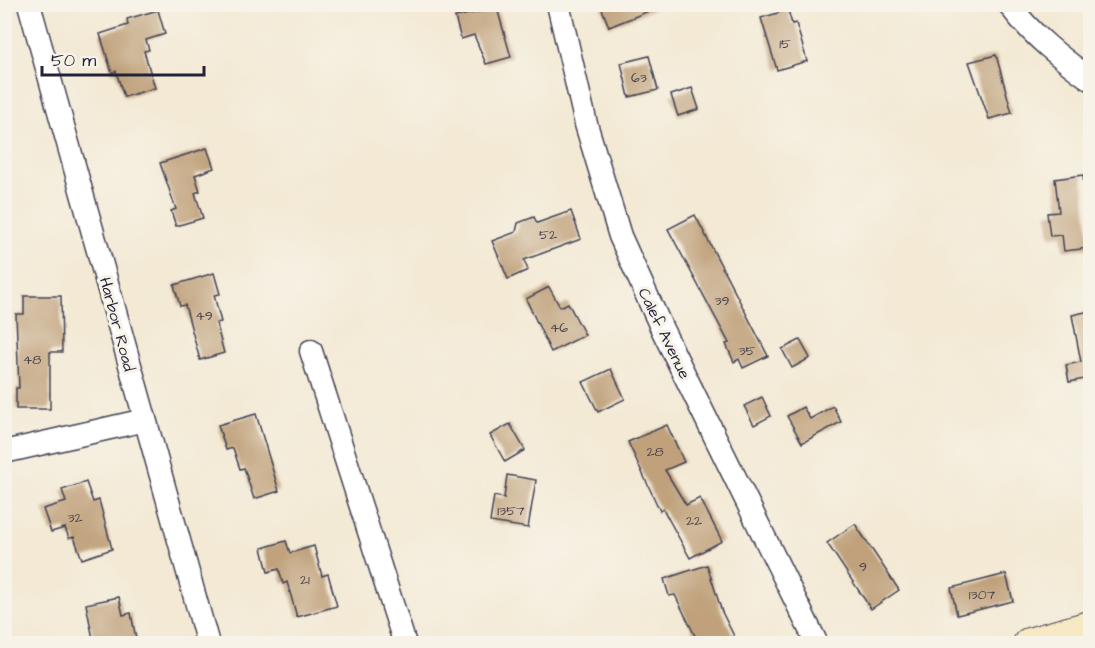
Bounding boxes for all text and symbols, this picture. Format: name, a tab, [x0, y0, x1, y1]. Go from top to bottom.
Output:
house number: 15	[779, 34, 791, 54]
scale bar	[42, 39, 204, 77]
text: 50 m	[51, 48, 96, 73]
house number: 63	[631, 68, 647, 88]
house number: 52	[539, 225, 557, 245]
street label: Harbor Road	[94, 275, 140, 374]
street label: Calef Avenue	[633, 284, 696, 383]
house number: 39	[714, 291, 730, 311]
house number: 49	[195, 306, 213, 326]
house number: 46	[550, 318, 568, 338]
house number: 35	[738, 341, 756, 361]
house number: 48	[23, 350, 41, 370]
house number: 28	[646, 442, 664, 462]
house number: 1357	[497, 501, 525, 521]
house number: 32	[67, 508, 83, 528]
house number: 22	[686, 511, 702, 531]
house number: 9	[859, 557, 867, 577]
house number: 21	[300, 570, 310, 590]
house number: 1307	[969, 585, 996, 605]

